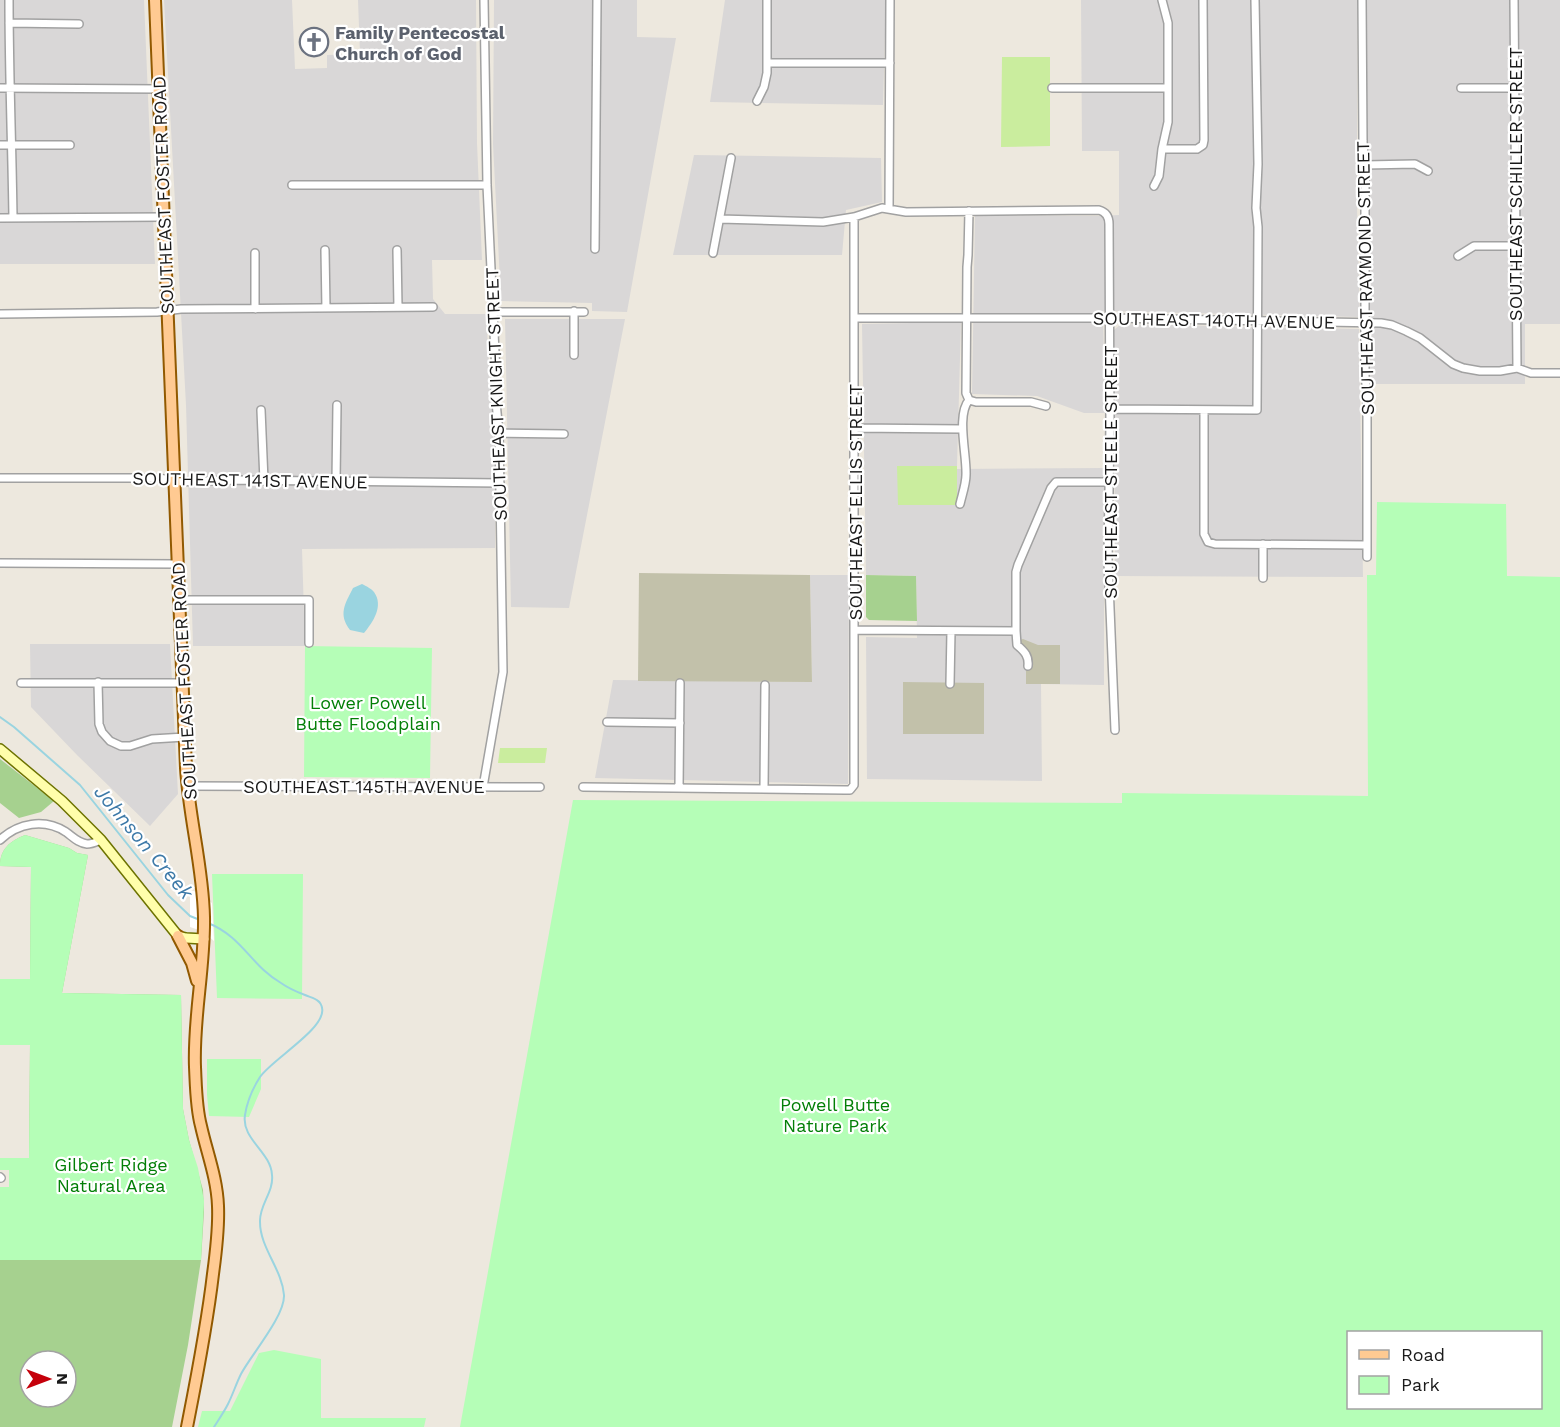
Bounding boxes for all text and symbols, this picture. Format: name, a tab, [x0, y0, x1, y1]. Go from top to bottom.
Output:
place label: Family Pentecostal Church of God	[335, 22, 505, 64]
church icon: Family Pentecostal Church of God	[298, 26, 330, 58]
street label: SOUTHEAST SCHILLER STREET	[1505, 47, 1526, 321]
street label: SOUTHEAST FOSTER ROAD	[148, 76, 178, 314]
street label: SOUTHEAST RAYMOND STREET	[1352, 141, 1378, 415]
street label: SOUTHEAST KNIGHT STREET	[481, 267, 511, 521]
street label: SOUTHEAST 140TH AVENUE	[1093, 307, 1335, 333]
street label: SOUTHEAST STEELE STREET	[1100, 345, 1121, 599]
street label: SOUTHEAST ELLIS STREET	[845, 384, 866, 620]
street label: SOUTHEAST 141ST AVENUE	[132, 467, 368, 493]
street label: SOUTHEAST FOSTER ROAD	[167, 562, 201, 800]
park label: Lower Powell Butte Floodplain	[295, 692, 441, 734]
street label: SOUTHEAST 145TH AVENUE	[243, 776, 485, 797]
water label: Johnson Creek	[89, 780, 199, 905]
park label: Powell Butte Nature Park	[780, 1094, 890, 1136]
park label: Gilbert Ridge Natural Area	[54, 1154, 168, 1196]
legend	[1347, 1331, 1542, 1409]
text: Road	[1401, 1344, 1445, 1365]
north arrow	[18, 1349, 78, 1409]
text: N	[53, 1373, 72, 1385]
text: Park	[1401, 1374, 1440, 1395]

